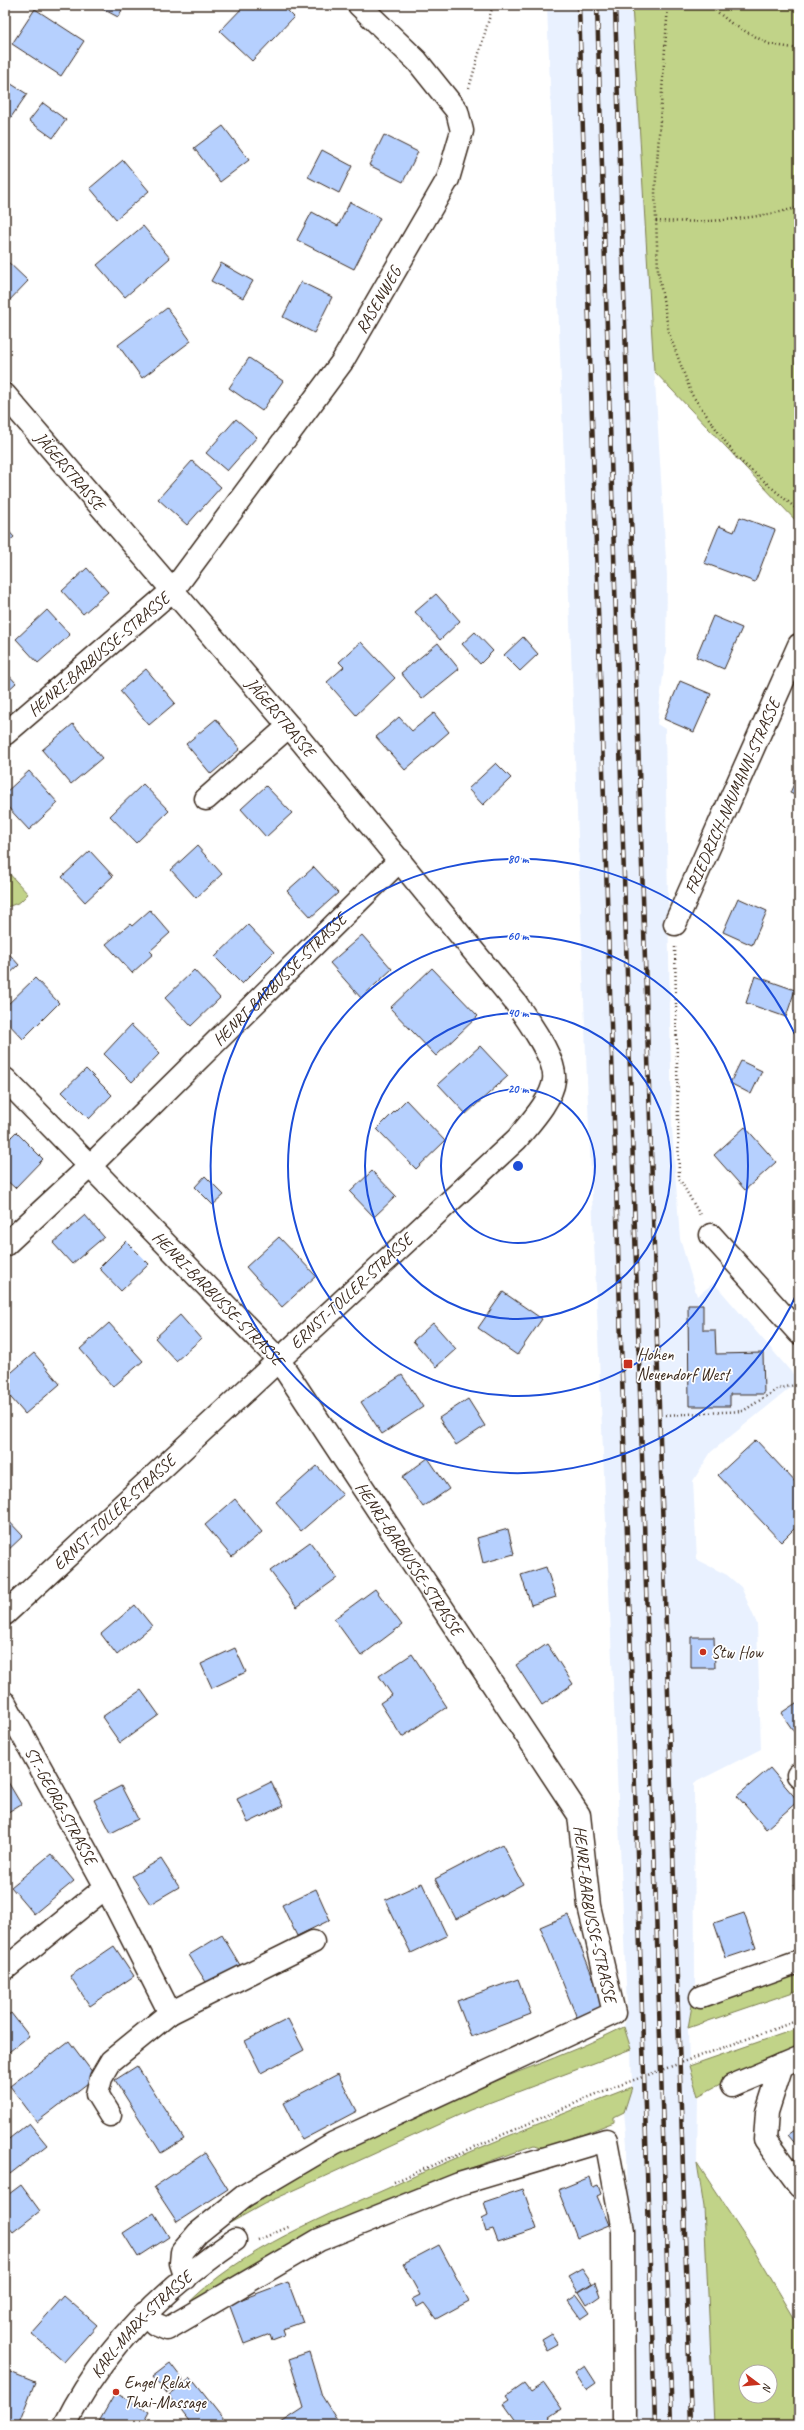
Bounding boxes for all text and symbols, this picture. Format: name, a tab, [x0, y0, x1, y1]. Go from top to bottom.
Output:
street label: RASENWEG	[351, 262, 407, 337]
street label: JÄGERSTRASSE	[30, 427, 111, 517]
street label: HENRI-BARBUSSE-STRASSE	[24, 586, 176, 721]
street label: JÄGERSTRASSE	[240, 673, 322, 763]
street label: FRIEDRICH-NAUMANN-STRASSE	[680, 693, 786, 897]
text: 80 m	[508, 851, 529, 867]
street label: HENRI-BARBUSSE-STRASSE	[208, 907, 353, 1050]
text: 60 m	[508, 928, 530, 944]
text: 40 m	[508, 1005, 529, 1021]
text: 20 m	[508, 1081, 529, 1097]
centre of rings	[511, 1159, 525, 1173]
street label: HENRI-BARBUSSE-STRASSE	[148, 1227, 291, 1371]
street label: ERNST-TOLLER-STRASSE	[286, 1227, 419, 1354]
place label: Hohen Neuendorf West	[637, 1344, 732, 1385]
marker: Hohen Neuendorf West	[622, 1358, 634, 1370]
street label: ERNST-TOLLER-STRASSE	[49, 1448, 182, 1575]
street label: HENRI-BARBUSSE-STRASSE	[351, 1478, 469, 1642]
place label: Stw How	[711, 1642, 764, 1663]
marker: Stw How	[698, 1647, 708, 1657]
street label: ST.-GEORG-STRASSE	[20, 1743, 103, 1871]
street label: HENRI-BARBUSSE-STRASSE	[569, 1824, 622, 2007]
street label: KARL-MARX-STRASSE	[86, 2265, 198, 2382]
north arrow	[738, 2364, 778, 2404]
place label: Engel Relax Thai-Massage	[124, 2372, 207, 2413]
text: N	[759, 2382, 775, 2394]
marker: Engel Relax Thai-Massage	[111, 2387, 121, 2397]

